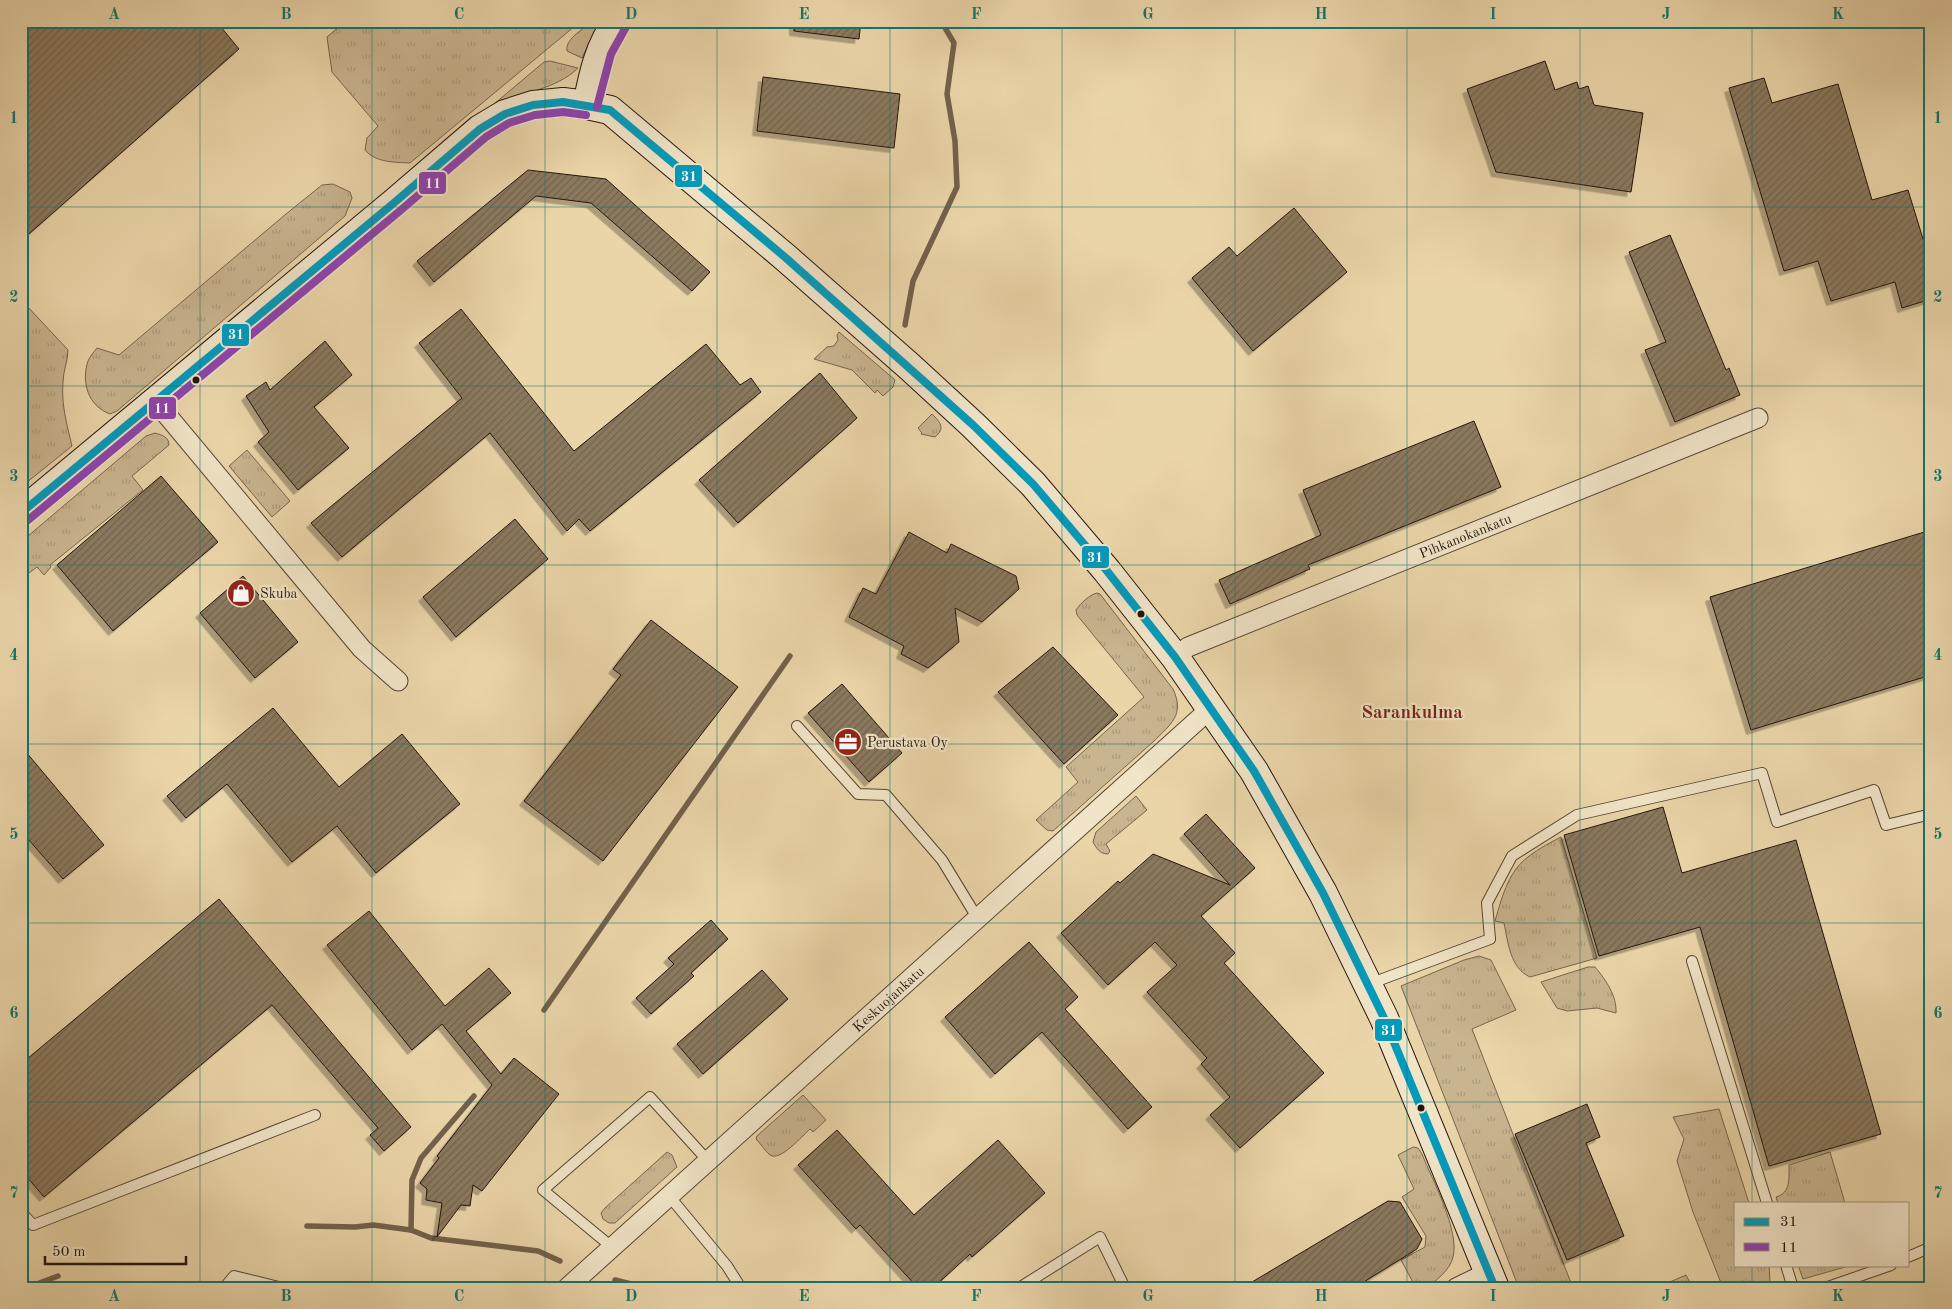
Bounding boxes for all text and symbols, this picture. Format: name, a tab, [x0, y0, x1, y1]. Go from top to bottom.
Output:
text: A	[108, 7, 120, 23]
text: B	[280, 7, 292, 23]
text: C	[454, 7, 464, 23]
text: D	[625, 7, 637, 23]
text: E	[798, 7, 810, 23]
text: F	[971, 7, 982, 23]
text: G	[1142, 7, 1154, 23]
text: H	[1314, 7, 1328, 23]
text: I	[1489, 7, 1497, 23]
text: J	[1662, 7, 1671, 23]
text: K	[1832, 7, 1844, 23]
text: 1	[9, 111, 19, 127]
text: 1	[1933, 111, 1943, 127]
line badge: 31	[674, 164, 703, 188]
text: 31	[681, 170, 697, 184]
line badge: 11	[418, 171, 447, 195]
text: 11	[425, 177, 441, 191]
text: 2	[9, 290, 19, 306]
text: 2	[1933, 290, 1943, 306]
line badge: 31	[221, 323, 250, 347]
text: 31	[228, 328, 244, 342]
unlabelled marker	[191, 375, 201, 385]
line badge: 11	[148, 396, 177, 420]
text: 11	[154, 402, 170, 416]
text: 3	[9, 469, 19, 485]
text: 3	[1933, 469, 1943, 485]
street label: Pihkanokankatu	[1417, 512, 1514, 561]
line badge: 31	[1081, 545, 1110, 569]
text: 31	[1087, 551, 1103, 565]
shop icon: Skuba	[226, 578, 256, 608]
place label: Skuba	[260, 587, 298, 601]
unlabelled marker	[1136, 609, 1146, 619]
text: 4	[9, 648, 19, 664]
text: 4	[1933, 648, 1943, 664]
district label: Sarankulma	[1361, 704, 1463, 723]
office icon: Perustava Oy	[833, 727, 863, 757]
place label: Perustava Oy	[867, 736, 948, 750]
text: 5	[9, 827, 19, 843]
text: 5	[1933, 827, 1943, 843]
street label: Keskuojankatu	[850, 964, 927, 1035]
text: 6	[9, 1006, 19, 1022]
text: 6	[1933, 1006, 1943, 1022]
line badge: 31	[1374, 1018, 1403, 1042]
text: 31	[1381, 1024, 1397, 1038]
unlabelled marker	[1416, 1103, 1426, 1113]
text: 7	[9, 1186, 19, 1202]
text: 7	[1933, 1186, 1943, 1202]
legend	[1734, 1202, 1910, 1266]
text: 31	[1780, 1215, 1797, 1230]
scale bar	[45, 1234, 186, 1266]
text: 11	[1780, 1241, 1797, 1256]
text: 50 m	[52, 1245, 86, 1260]
text: A	[108, 1289, 120, 1305]
text: B	[280, 1289, 292, 1305]
text: C	[454, 1289, 464, 1305]
text: D	[625, 1289, 637, 1305]
text: E	[798, 1289, 810, 1305]
text: F	[971, 1289, 982, 1305]
text: G	[1142, 1289, 1154, 1305]
text: H	[1314, 1289, 1328, 1305]
text: I	[1489, 1289, 1497, 1305]
text: J	[1662, 1289, 1671, 1305]
text: K	[1832, 1289, 1844, 1305]

